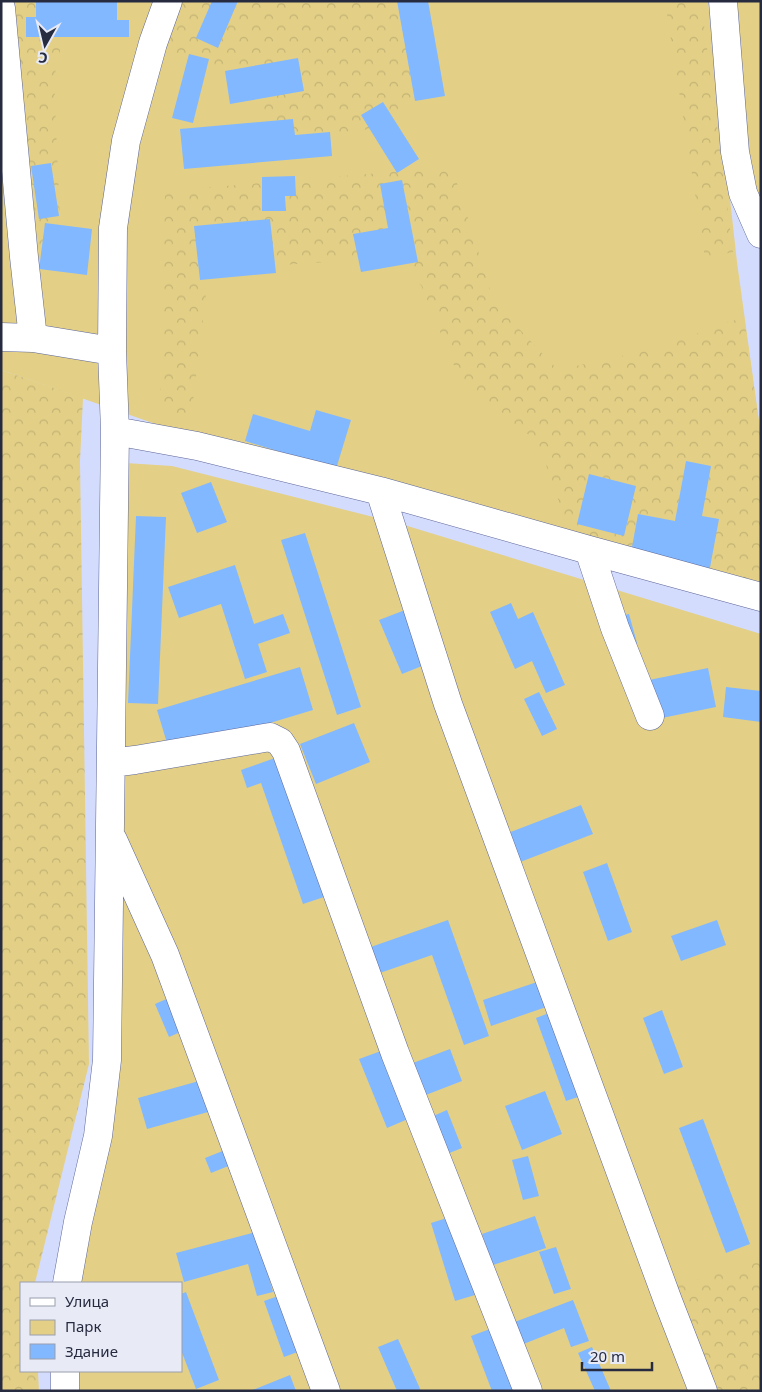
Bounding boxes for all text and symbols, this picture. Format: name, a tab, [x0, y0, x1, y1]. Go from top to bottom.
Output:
north arrow	[20, 20, 70, 70]
text: С	[37, 48, 49, 68]
legend	[20, 1282, 182, 1372]
text: Улица	[65, 1291, 109, 1311]
text: Парк	[65, 1316, 101, 1336]
scale bar	[582, 1340, 652, 1372]
text: Здание	[65, 1341, 118, 1361]
text: 20 m	[590, 1346, 625, 1366]

